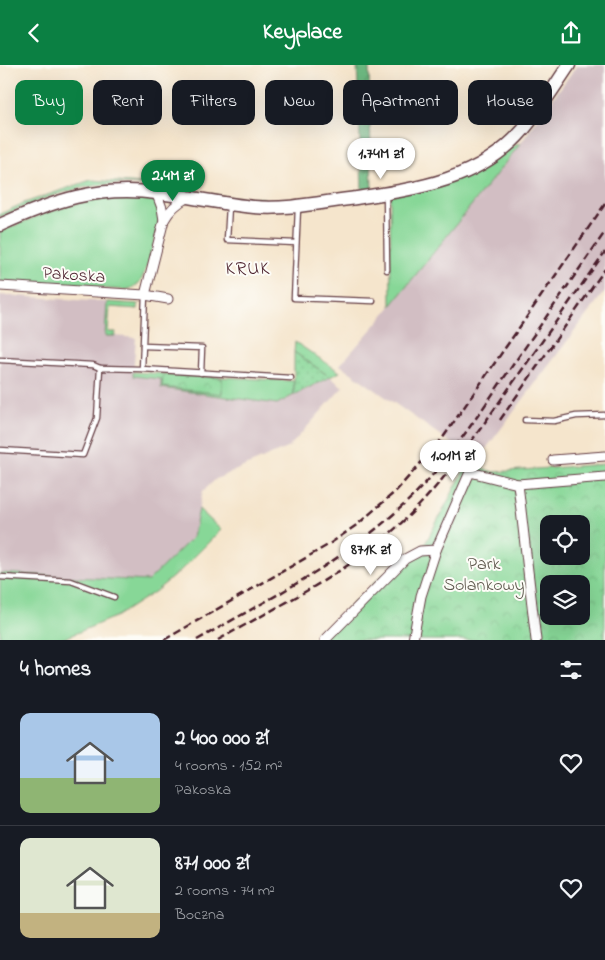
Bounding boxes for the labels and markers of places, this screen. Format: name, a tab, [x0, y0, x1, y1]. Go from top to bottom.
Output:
pin: 1.74M zł	[329, 137, 433, 180]
pin: 2.4M zł	[127, 159, 219, 202]
pin: 1.01M zł	[401, 439, 505, 482]
pin: 871K zł	[325, 533, 417, 576]

